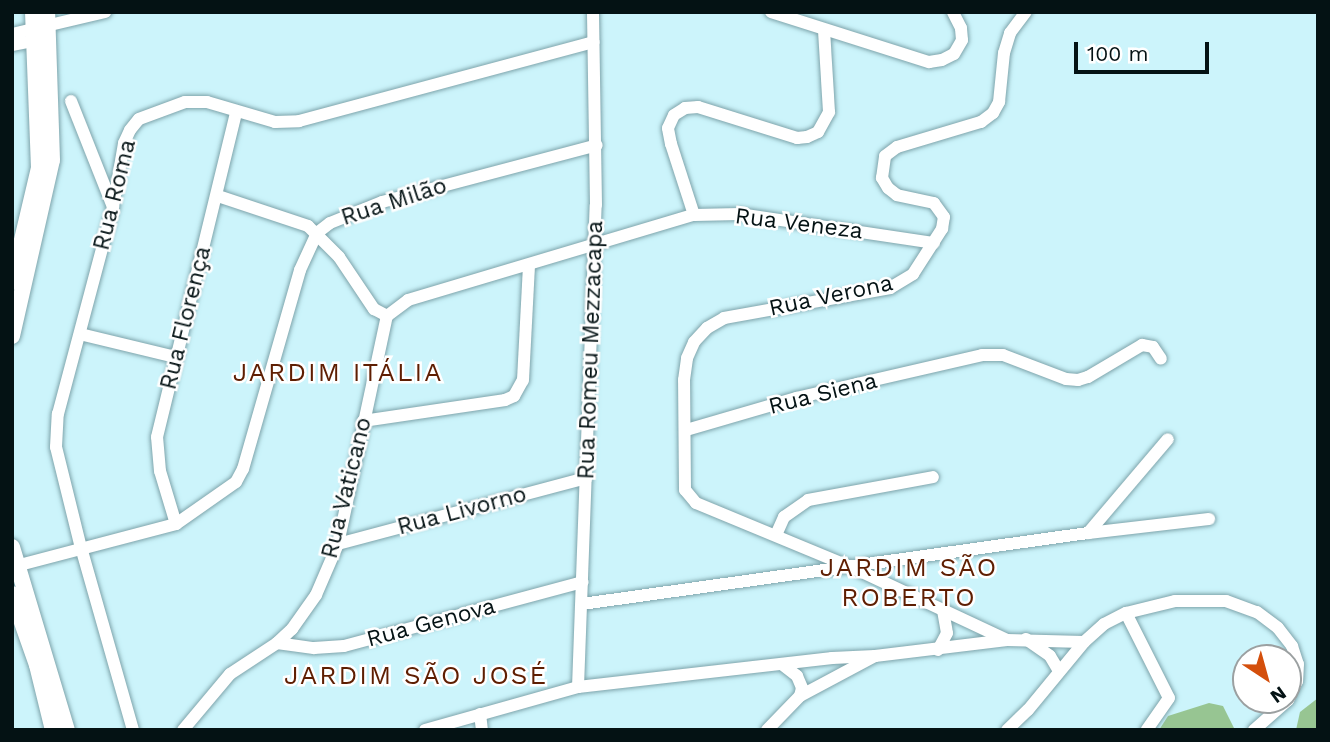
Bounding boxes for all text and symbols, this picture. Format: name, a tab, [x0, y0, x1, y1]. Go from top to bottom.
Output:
scale bar	[1078, 28, 1213, 72]
text: 100 m	[1087, 41, 1149, 66]
street label: Rua Roma	[88, 136, 142, 254]
street label: Rua Milão	[338, 172, 450, 232]
street label: Rua Veneza	[733, 202, 865, 246]
street label: Rua Romeu Mezzacapa	[573, 220, 609, 480]
street label: Rua Florença	[155, 243, 217, 393]
street label: Rua Verona	[766, 269, 896, 323]
district label: JARDIM ITÁLIA	[234, 357, 442, 389]
street label: Rua Siena	[766, 367, 880, 421]
street label: Rua Vaticano	[316, 414, 378, 562]
street label: Rua Livorno	[394, 480, 530, 542]
district label: JARDIM SÃO ROBERTO	[821, 552, 997, 614]
street label: Rua Genova	[363, 592, 499, 654]
north arrow	[1232, 644, 1302, 714]
district label: JARDIM SÃO JOSÉ	[285, 660, 547, 692]
text: N	[1266, 681, 1291, 708]

